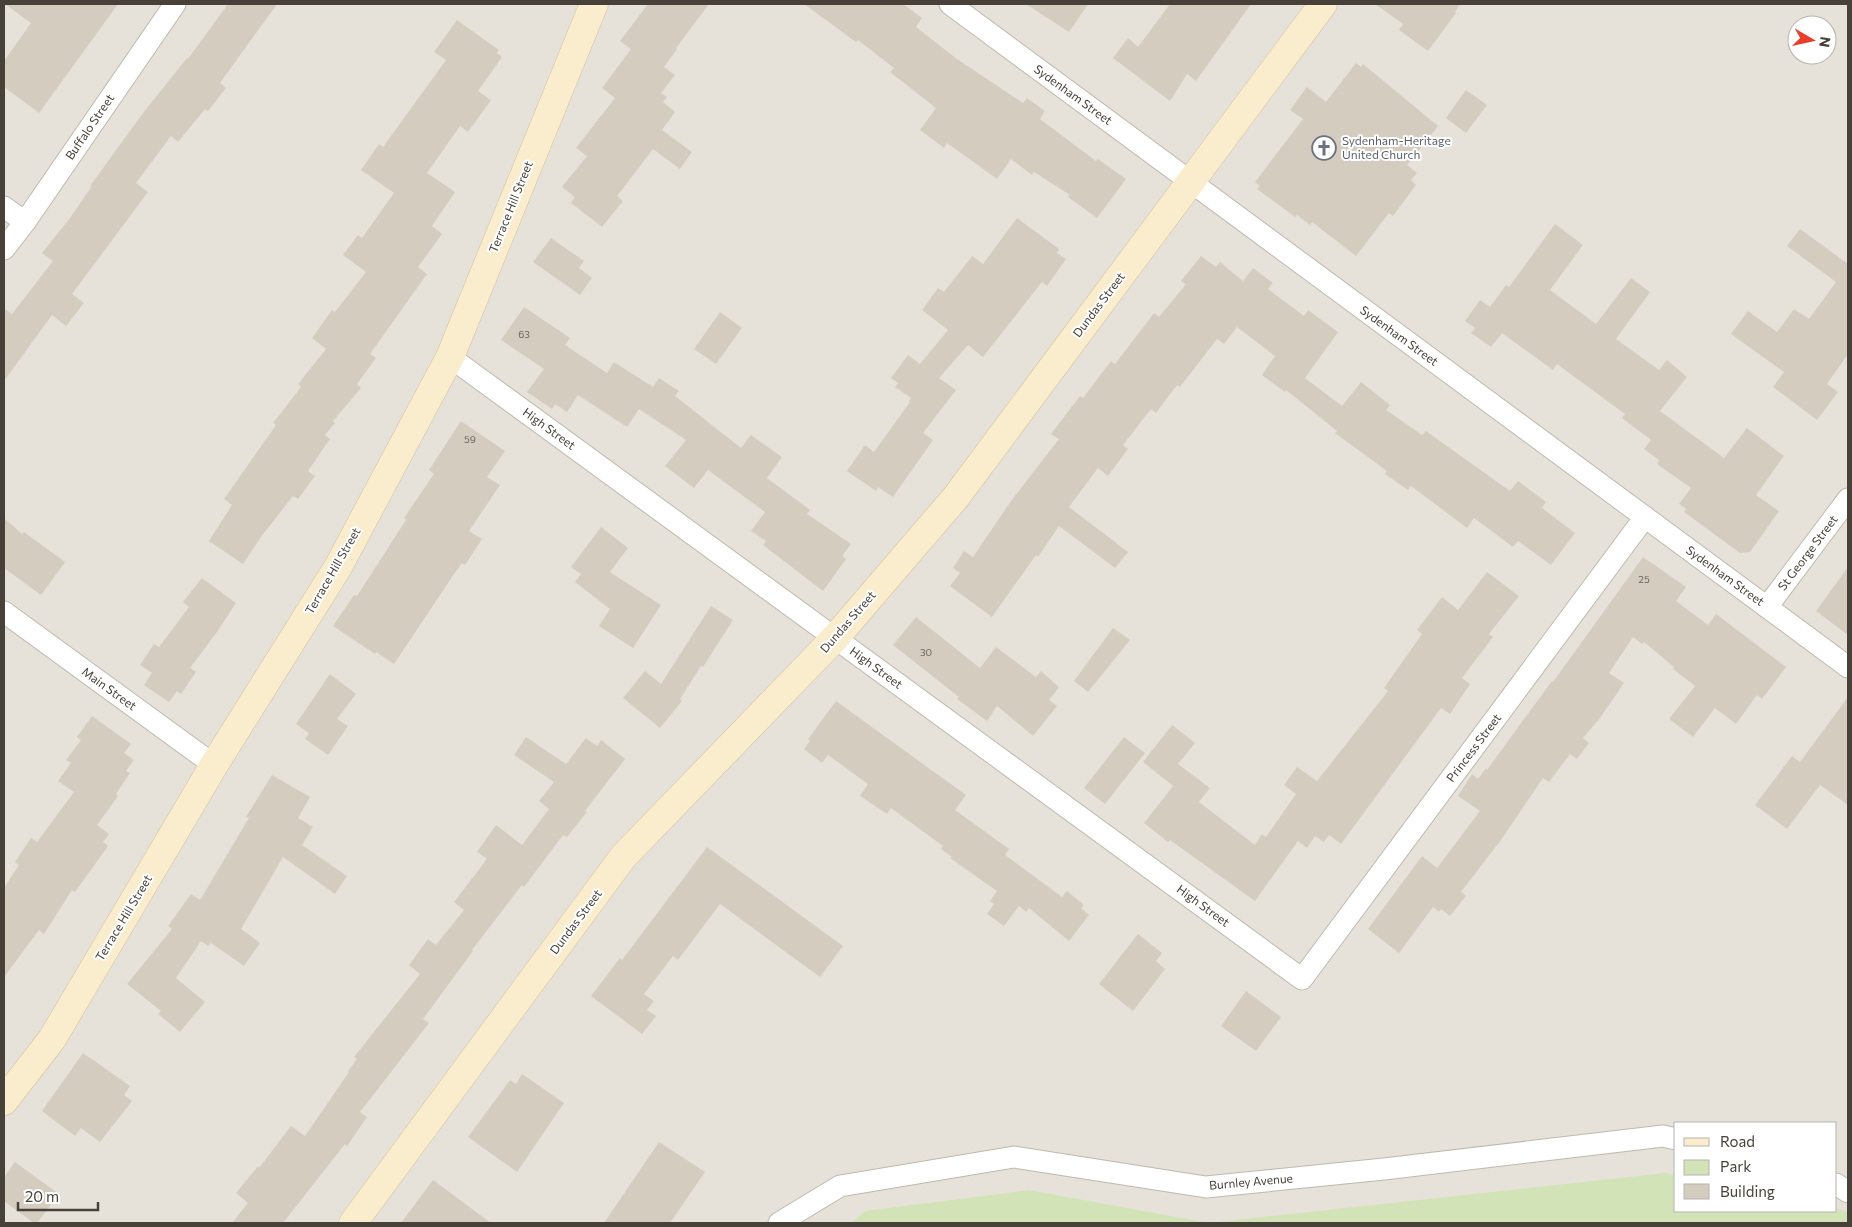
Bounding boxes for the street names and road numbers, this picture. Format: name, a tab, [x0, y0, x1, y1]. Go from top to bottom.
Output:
street label: Sydenham Street	[1032, 61, 1115, 127]
street label: Buffalo Street	[62, 91, 116, 162]
street label: Terrace Hill Street	[485, 159, 535, 255]
street label: Dundas Street	[1069, 269, 1127, 339]
street label: Sydenham Street	[1358, 302, 1441, 368]
street label: High Street	[521, 404, 579, 452]
street label: St George Street	[1774, 512, 1840, 593]
street label: Terrace Hill Street	[302, 525, 363, 616]
street label: Sydenham Street	[1684, 542, 1767, 608]
street label: Dundas Street	[817, 588, 878, 655]
street label: High Street	[848, 643, 906, 691]
street label: Main Street	[80, 664, 140, 713]
street label: Princess Street	[1443, 711, 1503, 784]
street label: Terrace Hill Street	[92, 872, 154, 963]
street label: High Street	[1175, 881, 1233, 929]
street label: Dundas Street	[546, 886, 604, 956]
street label: Burnley Avenue	[1209, 1170, 1293, 1192]

